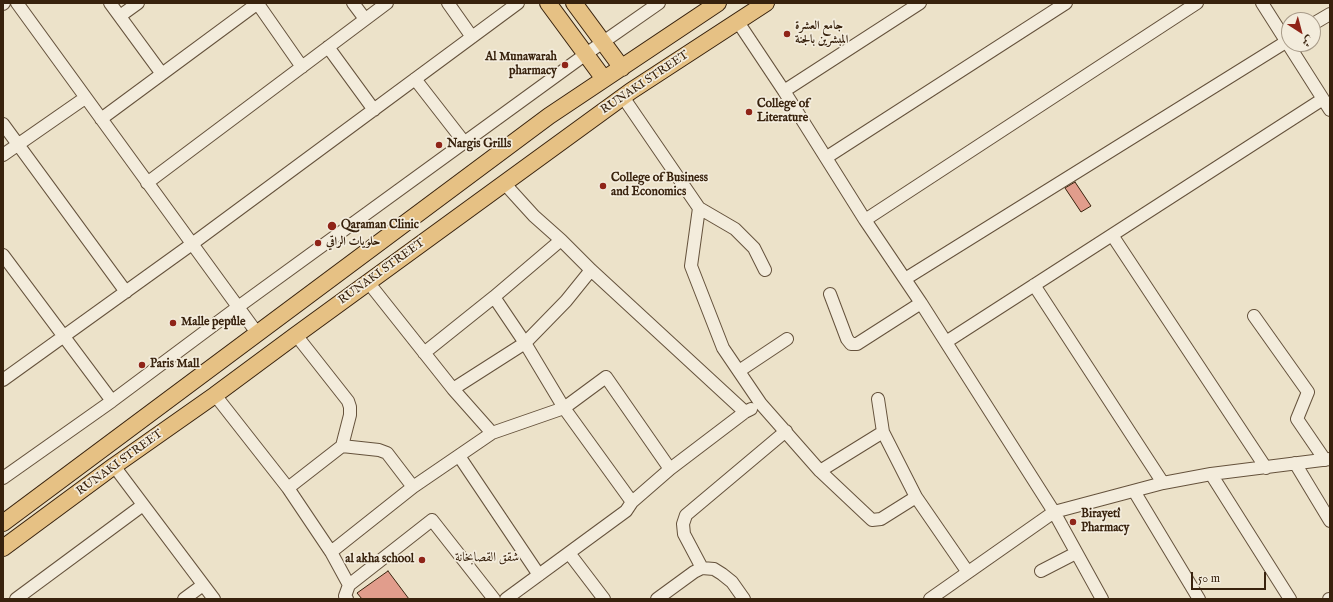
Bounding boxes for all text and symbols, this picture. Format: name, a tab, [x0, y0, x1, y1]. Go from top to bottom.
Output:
north arrow	[1281, 12, 1321, 52]
place label: جامع العشرة المبشرين بالجنة	[795, 20, 848, 48]
marker: جامع العشرة المبشرين بالجنة	[782, 29, 792, 39]
text: ش	[1299, 32, 1316, 50]
street label: RUNAKI STREET	[598, 48, 692, 118]
place label: Al Munawarah pharmacy	[485, 51, 557, 79]
marker: Al Munawarah pharmacy	[560, 60, 570, 70]
place label: College of Literature	[757, 98, 809, 126]
marker: College of Literature	[744, 107, 754, 117]
place label: Nargis Grills	[447, 138, 511, 152]
marker: Nargis Grills	[434, 140, 444, 150]
place label: College of Business and Economics	[611, 172, 708, 200]
marker: College of Business and Economics	[598, 181, 608, 191]
place label: Qaraman Clinic	[341, 219, 419, 233]
marker: Qaraman Clinic	[326, 220, 338, 232]
place label: حلويات الراقي	[326, 236, 380, 250]
street label: RUNAKI STREET	[336, 236, 428, 308]
marker: حلويات الراقي	[313, 238, 323, 248]
place label: Malle pepûle	[181, 316, 246, 330]
marker: Malle pepûle	[168, 318, 178, 328]
place label: Paris Mall	[150, 358, 200, 372]
marker: Paris Mall	[137, 360, 147, 370]
street label: RUNAKI STREET	[74, 427, 166, 499]
place label: Birayetî Pharmacy	[1081, 508, 1129, 536]
marker: Birayetî Pharmacy	[1068, 517, 1078, 527]
district label: شقق القصابخانة	[455, 550, 519, 566]
place label: al akha school	[345, 553, 414, 567]
marker: al akha school	[417, 555, 427, 565]
scale bar	[1193, 564, 1268, 590]
text: 50 m	[1198, 571, 1220, 586]

